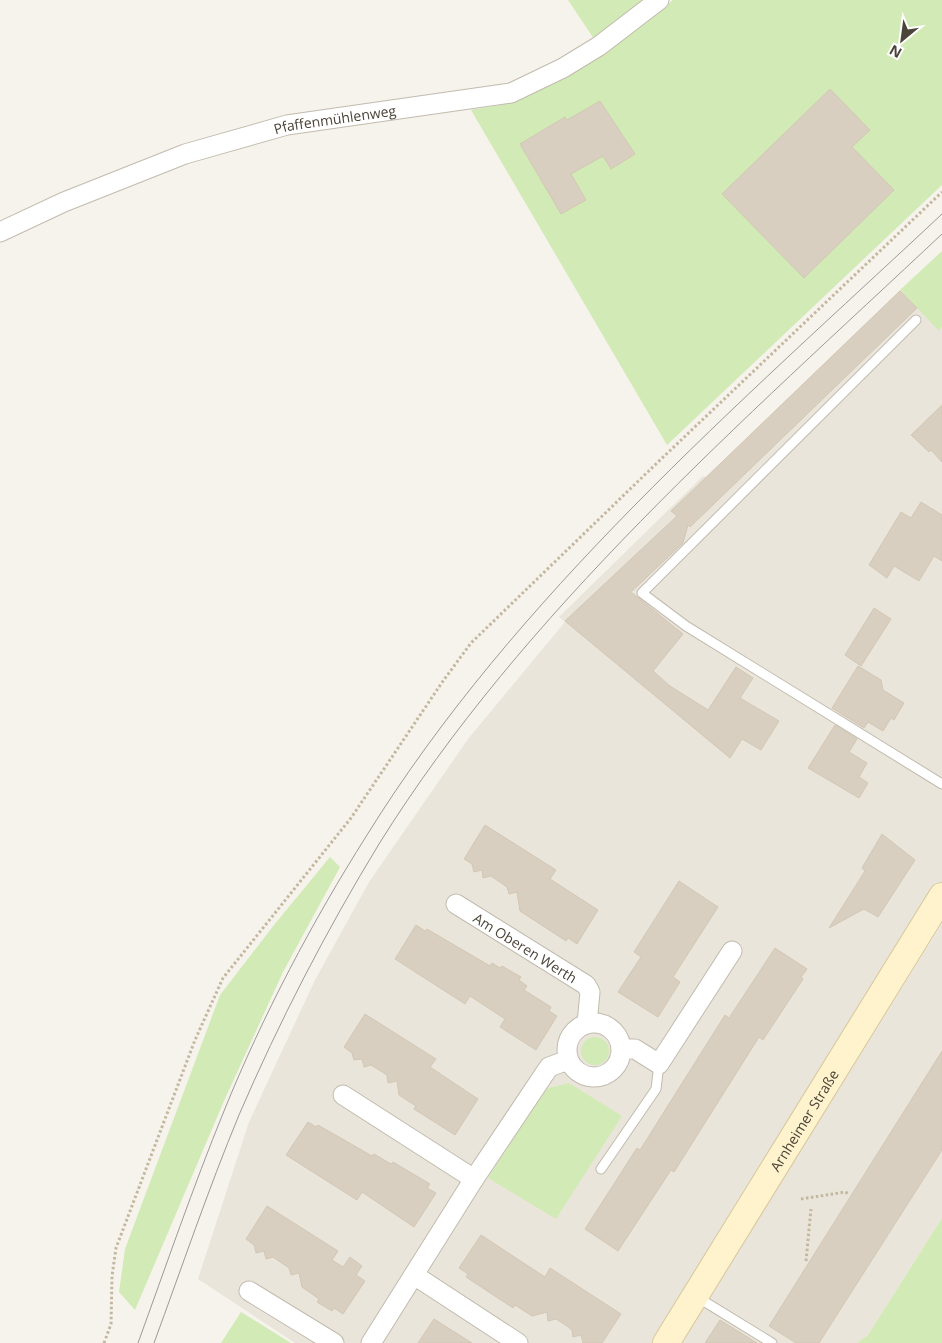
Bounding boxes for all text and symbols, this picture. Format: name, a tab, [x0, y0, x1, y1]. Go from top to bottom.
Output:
north arrow	[877, 15, 927, 65]
text: N	[886, 41, 905, 63]
street label: Pfaffenmühlenweg	[271, 100, 397, 138]
street label: Am Oberen Werth	[470, 908, 581, 987]
street label: Arnheimer Straße	[765, 1066, 842, 1175]

